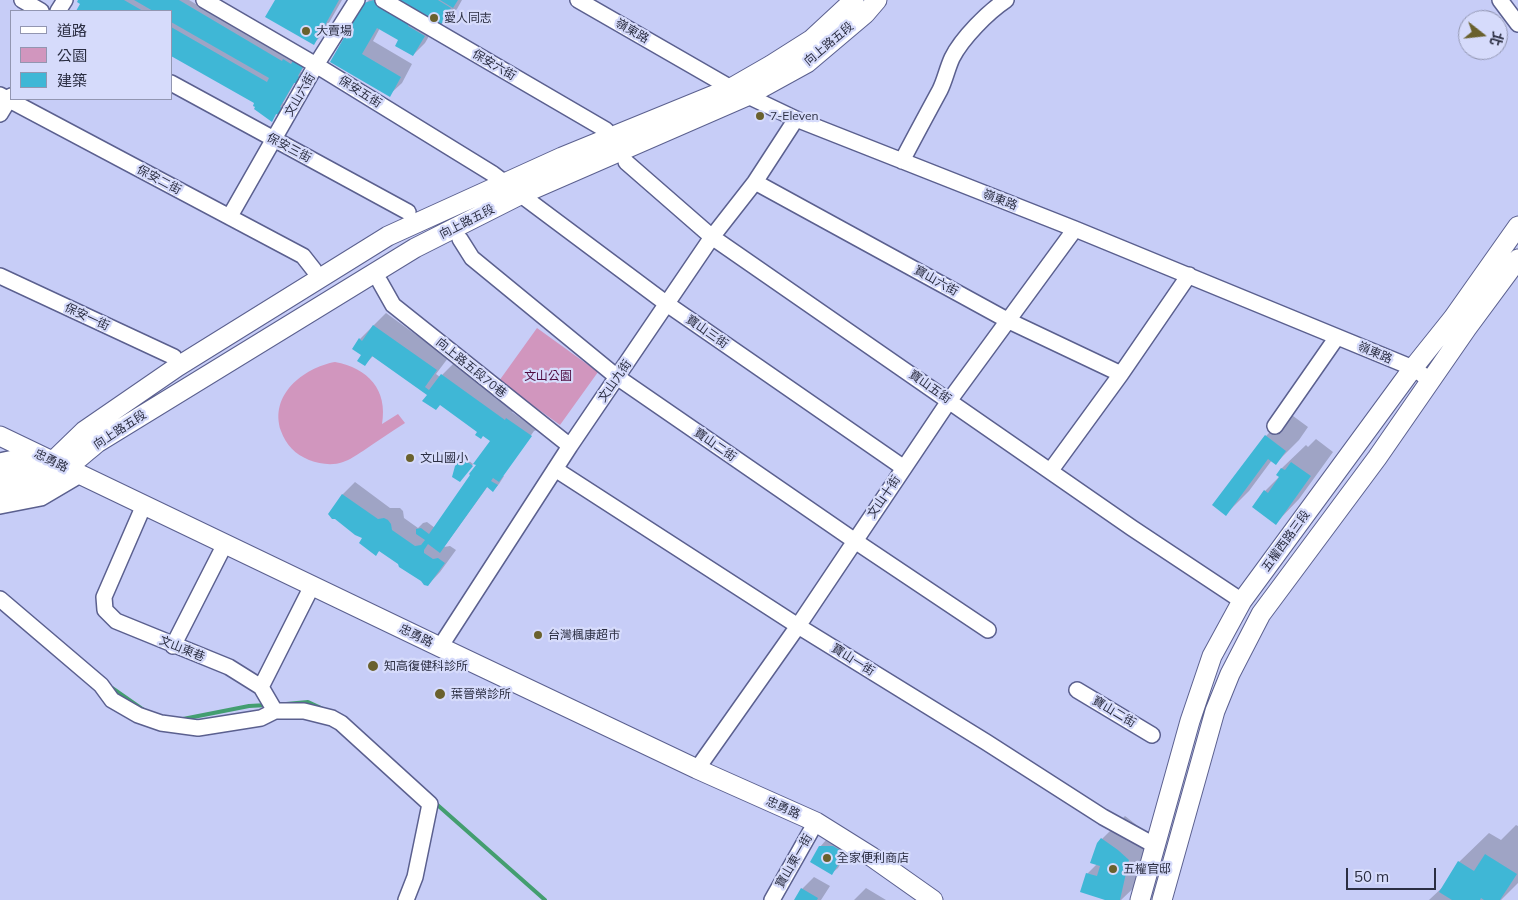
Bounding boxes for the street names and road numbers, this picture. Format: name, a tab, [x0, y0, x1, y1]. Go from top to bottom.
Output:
street label: 嶺東路	[613, 16, 651, 46]
street label: 向上路五段	[801, 19, 857, 69]
street label: 保安六街	[470, 47, 518, 83]
street label: 文山六街	[282, 71, 318, 119]
street label: 保安五街	[336, 73, 384, 111]
street label: 保安三街	[264, 130, 314, 166]
street label: 保安二街	[134, 162, 184, 198]
street label: 嶺東路	[981, 187, 1019, 213]
street label: 向上路五段	[437, 202, 497, 242]
street label: 寶山六街	[912, 263, 960, 299]
street label: 保安一街	[62, 300, 112, 334]
street label: 寶山三街	[683, 312, 731, 352]
street label: 向上路五段70巷	[433, 335, 509, 401]
street label: 嶺東路	[1356, 339, 1394, 367]
street label: 文山九街	[595, 357, 635, 405]
street label: 寶山五街	[906, 367, 954, 407]
street label: 向上路五段	[91, 408, 149, 452]
street label: 寶山二街	[691, 425, 739, 465]
street label: 忠勇路	[32, 447, 70, 475]
street label: 文山十街	[865, 473, 903, 521]
street label: 五權西路三段	[1259, 508, 1313, 574]
street label: 忠勇路	[397, 622, 435, 650]
street label: 文山東巷	[157, 633, 207, 665]
street label: 寶山一街	[829, 641, 877, 679]
street label: 寶山二街	[1090, 693, 1138, 731]
street label: 忠勇路	[764, 794, 802, 822]
street label: 寶山東一街	[773, 831, 815, 891]

